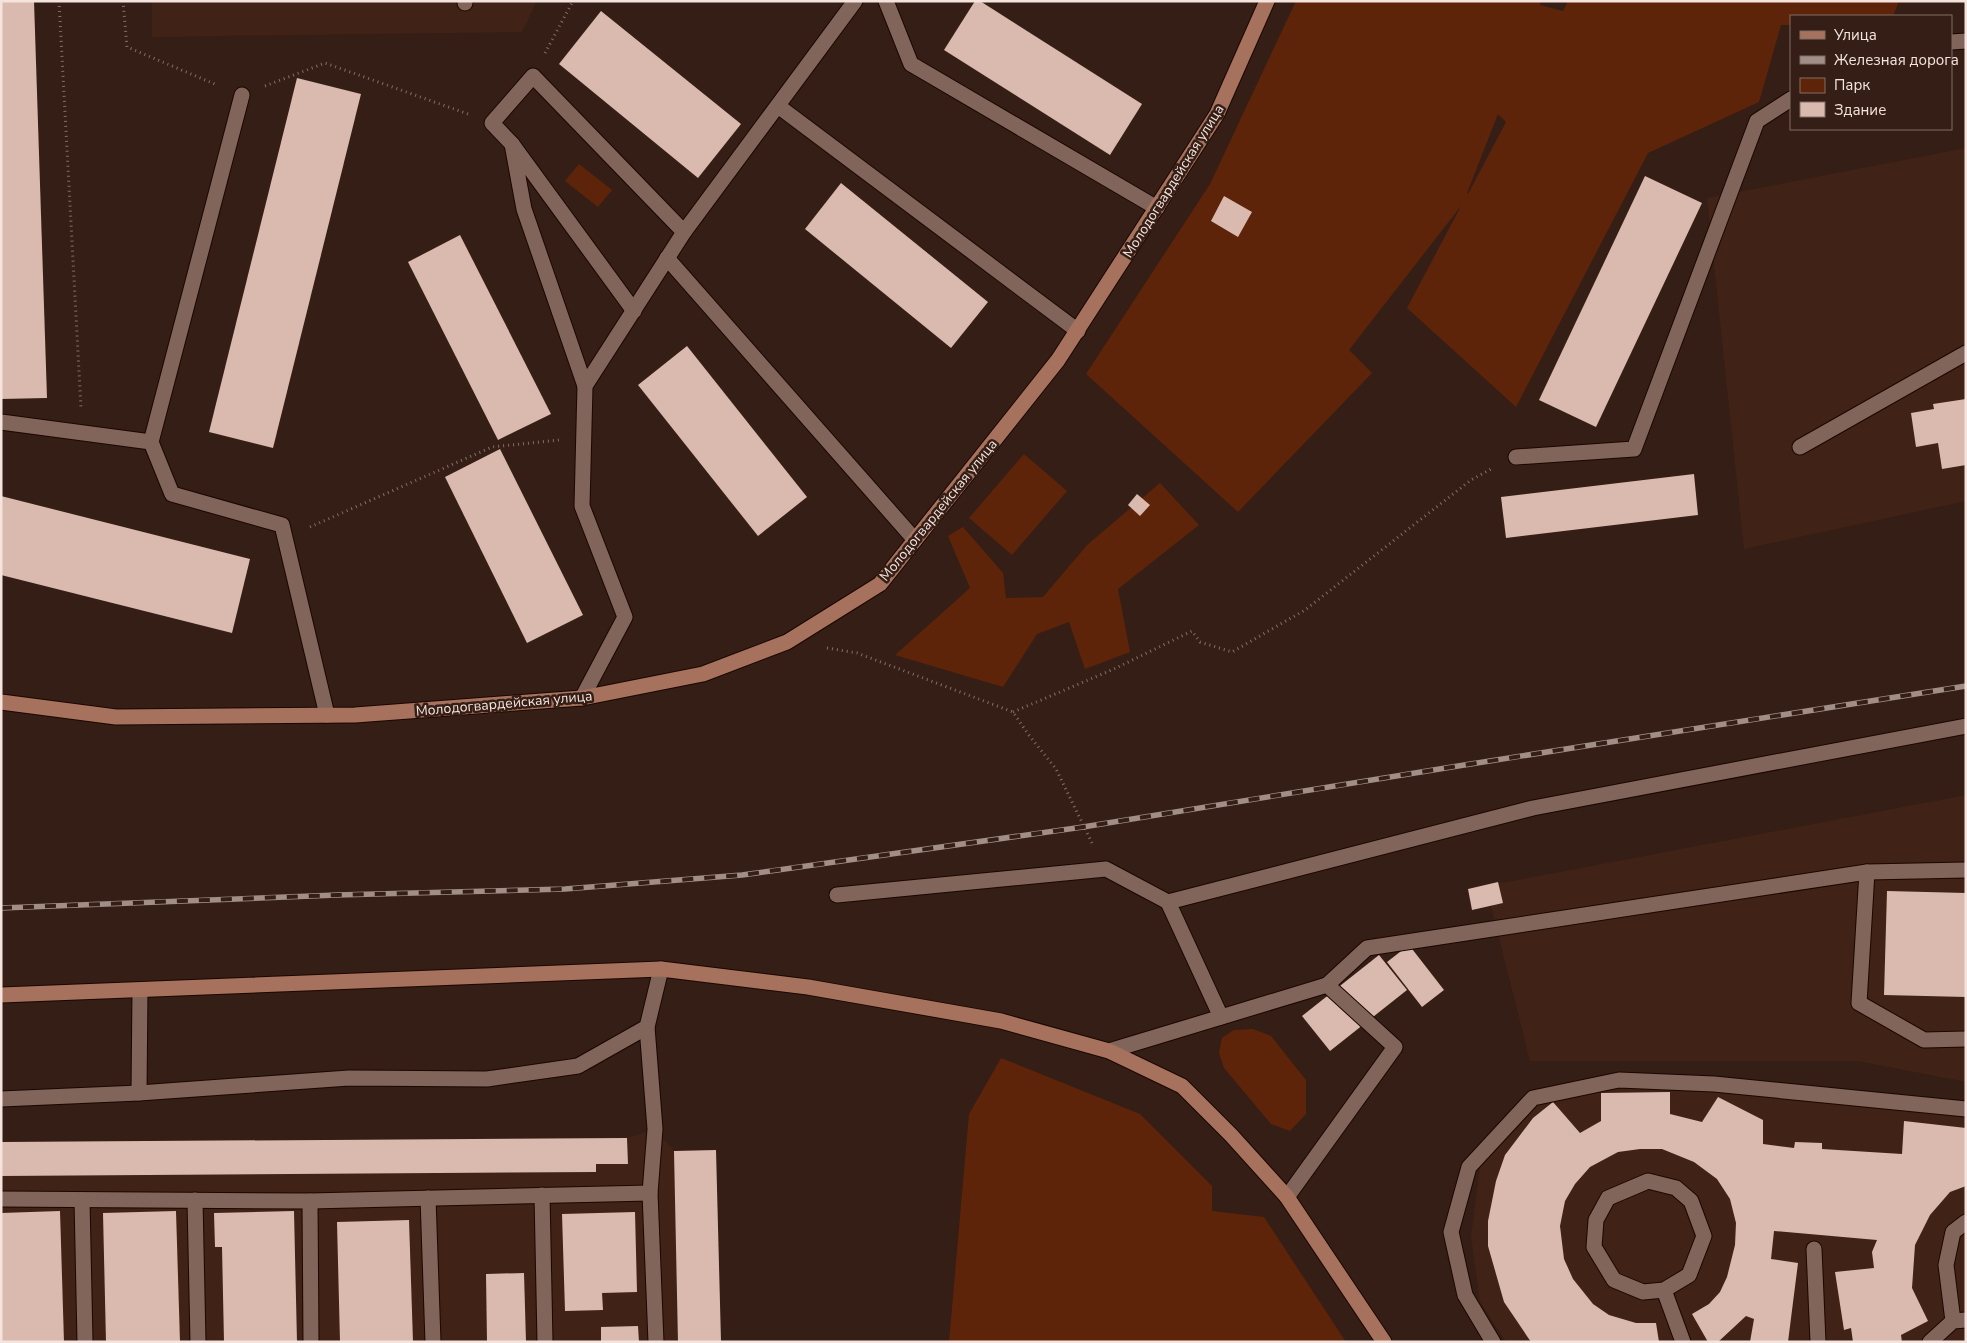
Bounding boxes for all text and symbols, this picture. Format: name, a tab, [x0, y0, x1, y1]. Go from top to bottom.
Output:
legend	[1790, 15, 1952, 130]
text: Улица	[1833, 25, 1877, 45]
text: Железная дорога	[1834, 50, 1959, 70]
text: Парк	[1834, 75, 1870, 95]
text: Здание	[1834, 100, 1886, 120]
street label: Молодогвардейская улица	[1118, 101, 1228, 261]
street label: Молодогвардейская улица	[875, 435, 1002, 585]
street label: Молодогвардейская улица	[415, 686, 593, 721]

